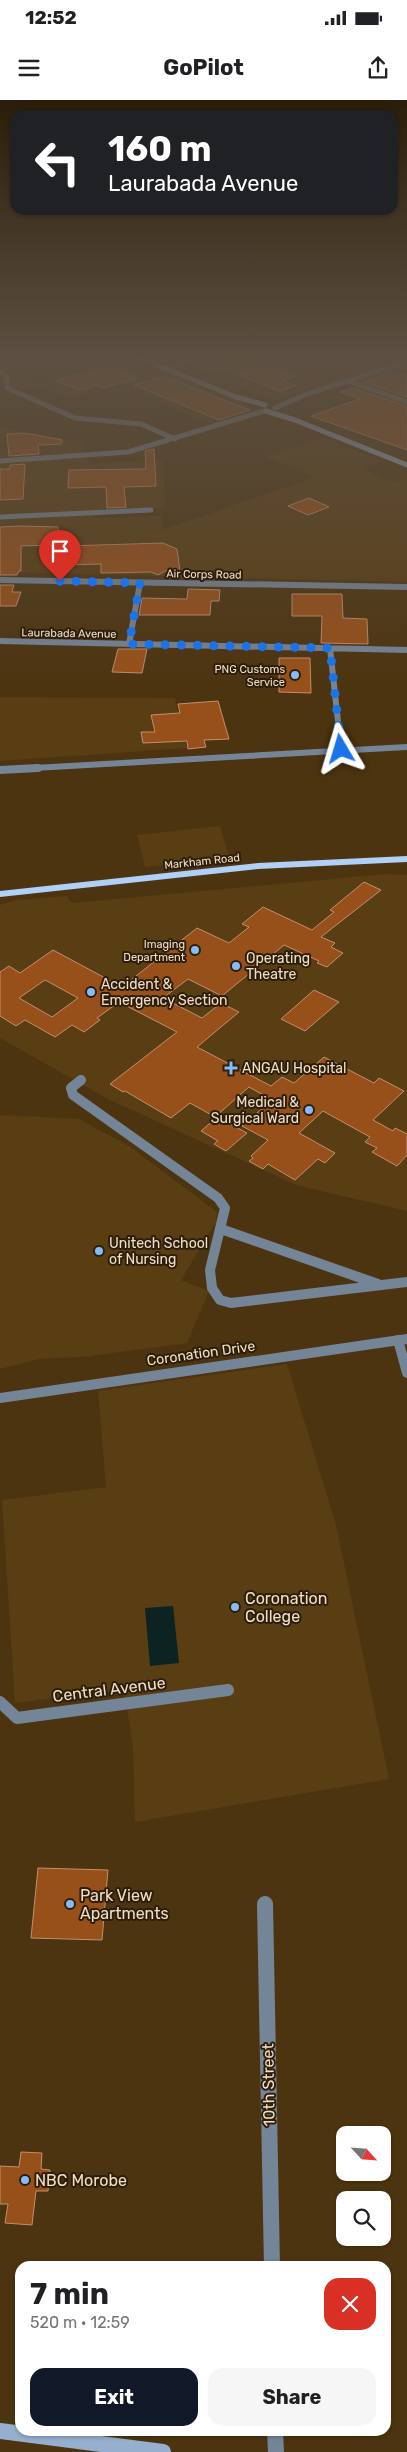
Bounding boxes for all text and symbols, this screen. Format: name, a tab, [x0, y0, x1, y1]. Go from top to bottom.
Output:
text: 12:52	[25, 6, 77, 29]
icon: menu	[15, 54, 43, 82]
text: GoPilot	[163, 54, 244, 81]
icon: share	[364, 54, 392, 82]
text: 160 m	[108, 128, 212, 170]
icon: left	[25, 130, 90, 195]
text: Laurabada Avenue	[108, 170, 298, 197]
pin	[39, 530, 81, 581]
icon: arrive	[46, 537, 74, 565]
street label: Air Corps Road	[166, 567, 242, 582]
street label: Laurabada Avenue	[21, 626, 117, 641]
place label: PNG Customs Service	[215, 663, 285, 689]
marker: PNG Customs Service	[289, 669, 301, 681]
position arrow	[314, 722, 366, 774]
street label: Markham Road	[164, 851, 241, 872]
place label: Imaging Department	[123, 938, 186, 964]
marker: Imaging Department	[189, 944, 201, 956]
place label: Operating Theatre	[246, 950, 310, 983]
marker: Operating Theatre	[230, 960, 242, 972]
place label: Accident & Emergency Section	[101, 976, 228, 1009]
marker: Accident & Emergency Section	[85, 986, 97, 998]
place label: ANGAU Hospital	[242, 1060, 346, 1077]
marker: ANGAU Hospital	[224, 1061, 238, 1075]
place label: Medical & Surgical Ward	[211, 1094, 299, 1127]
marker: Medical & Surgical Ward	[303, 1104, 315, 1116]
place label: Unitech School of Nursing	[109, 1235, 208, 1268]
marker: Unitech School of Nursing	[93, 1245, 105, 1257]
street label: Coronation Drive	[146, 1337, 256, 1370]
place label: Coronation College	[245, 1589, 327, 1626]
marker: Coronation College	[229, 1601, 241, 1613]
street label: Central Avenue	[51, 1673, 167, 1706]
place label: Park View Apartments	[80, 1886, 169, 1923]
marker: Park View Apartments	[64, 1898, 76, 1910]
street label: 10th Street	[258, 2043, 279, 2127]
north arrow	[336, 2126, 391, 2181]
map controls	[336, 2126, 391, 2246]
place label: NBC Morobe	[35, 2171, 127, 2190]
marker: NBC Morobe	[19, 2174, 31, 2186]
button: search	[336, 2191, 391, 2246]
text: 7 min	[30, 2276, 109, 2312]
button: close	[324, 2278, 376, 2330]
text: 520 m · 12:59	[30, 2313, 130, 2332]
button: Exit	[30, 2368, 198, 2426]
button: Share	[208, 2368, 376, 2426]

